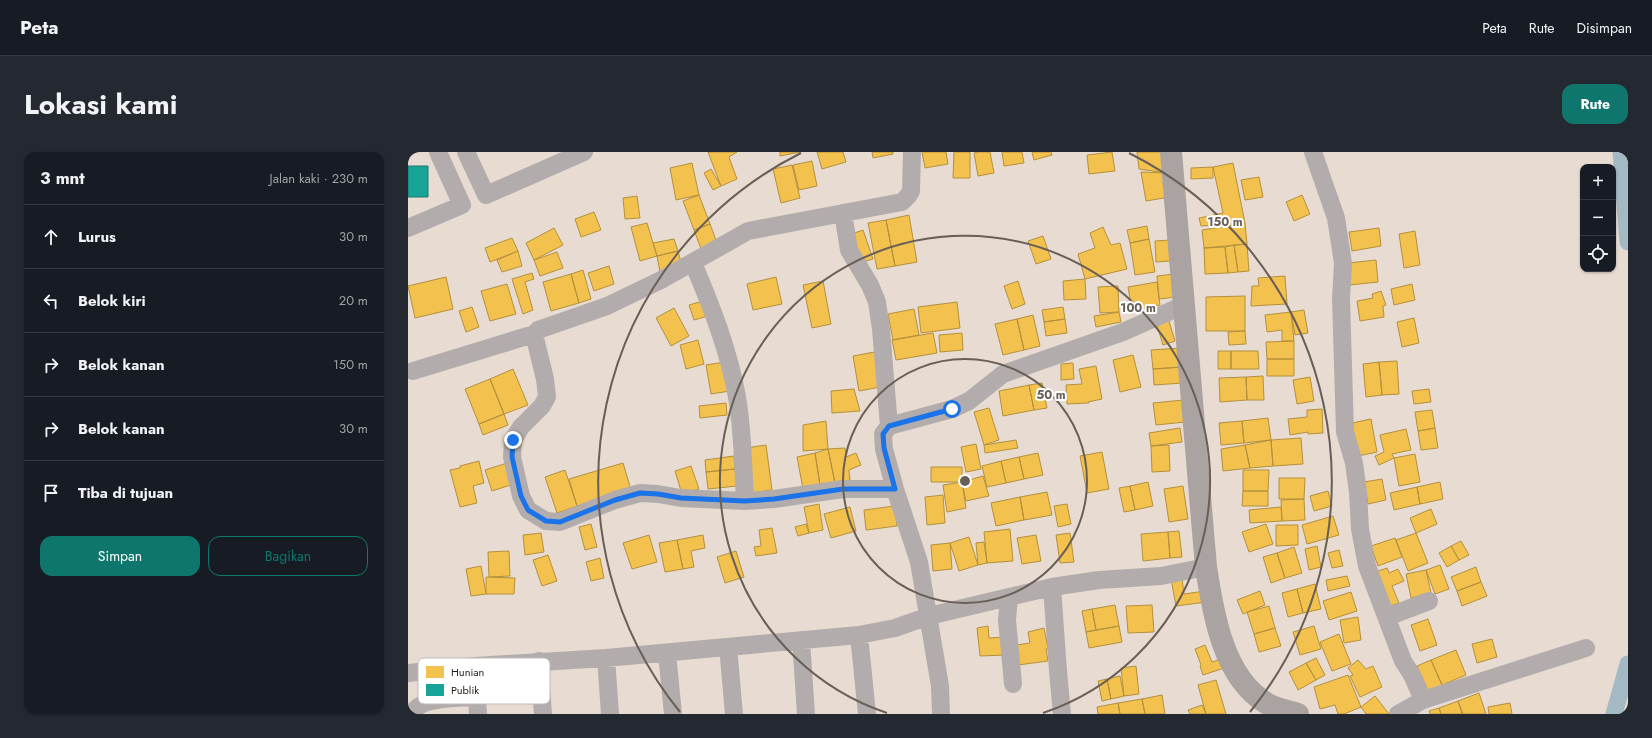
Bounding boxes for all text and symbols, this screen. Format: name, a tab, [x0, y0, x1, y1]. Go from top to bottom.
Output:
text: Peta	[20, 14, 58, 41]
text: Peta	[1482, 18, 1507, 38]
text: Rute	[1529, 18, 1555, 38]
text: Disimpan	[1577, 18, 1632, 38]
text: Lokasi kami	[24, 84, 177, 125]
button: Rute	[1562, 84, 1628, 124]
map controls	[1580, 164, 1616, 272]
button: +	[1580, 164, 1616, 200]
text: 3 mnt	[40, 166, 85, 190]
text: Jalan kaki · 230 m	[270, 169, 368, 188]
button: −	[1580, 200, 1616, 236]
text: 150 m	[1207, 213, 1243, 231]
icon: ahead	[40, 226, 62, 248]
text: Lurus	[78, 226, 116, 248]
text: 30 m	[339, 227, 368, 246]
button: locate	[1580, 236, 1616, 272]
icon: left	[40, 290, 62, 312]
text: Belok kiri	[78, 290, 146, 312]
text: 20 m	[339, 291, 368, 310]
text: 100 m	[1120, 299, 1156, 317]
icon: right	[40, 354, 62, 376]
text: Belok kanan	[78, 354, 165, 376]
text: 150 m	[333, 355, 368, 374]
text: 50 m	[1036, 386, 1066, 404]
route start	[943, 400, 961, 418]
icon: right	[40, 418, 62, 440]
text: Belok kanan	[78, 418, 165, 440]
text: 30 m	[339, 419, 368, 438]
route end	[504, 431, 522, 449]
centre of rings	[958, 474, 972, 488]
icon: arrive	[40, 482, 62, 504]
text: Tiba di tujuan	[78, 482, 173, 504]
button: Simpan	[40, 536, 200, 576]
button: Bagikan	[208, 536, 368, 576]
legend	[418, 658, 550, 704]
text: Hunian	[451, 664, 484, 680]
text: Publik	[451, 682, 479, 698]

